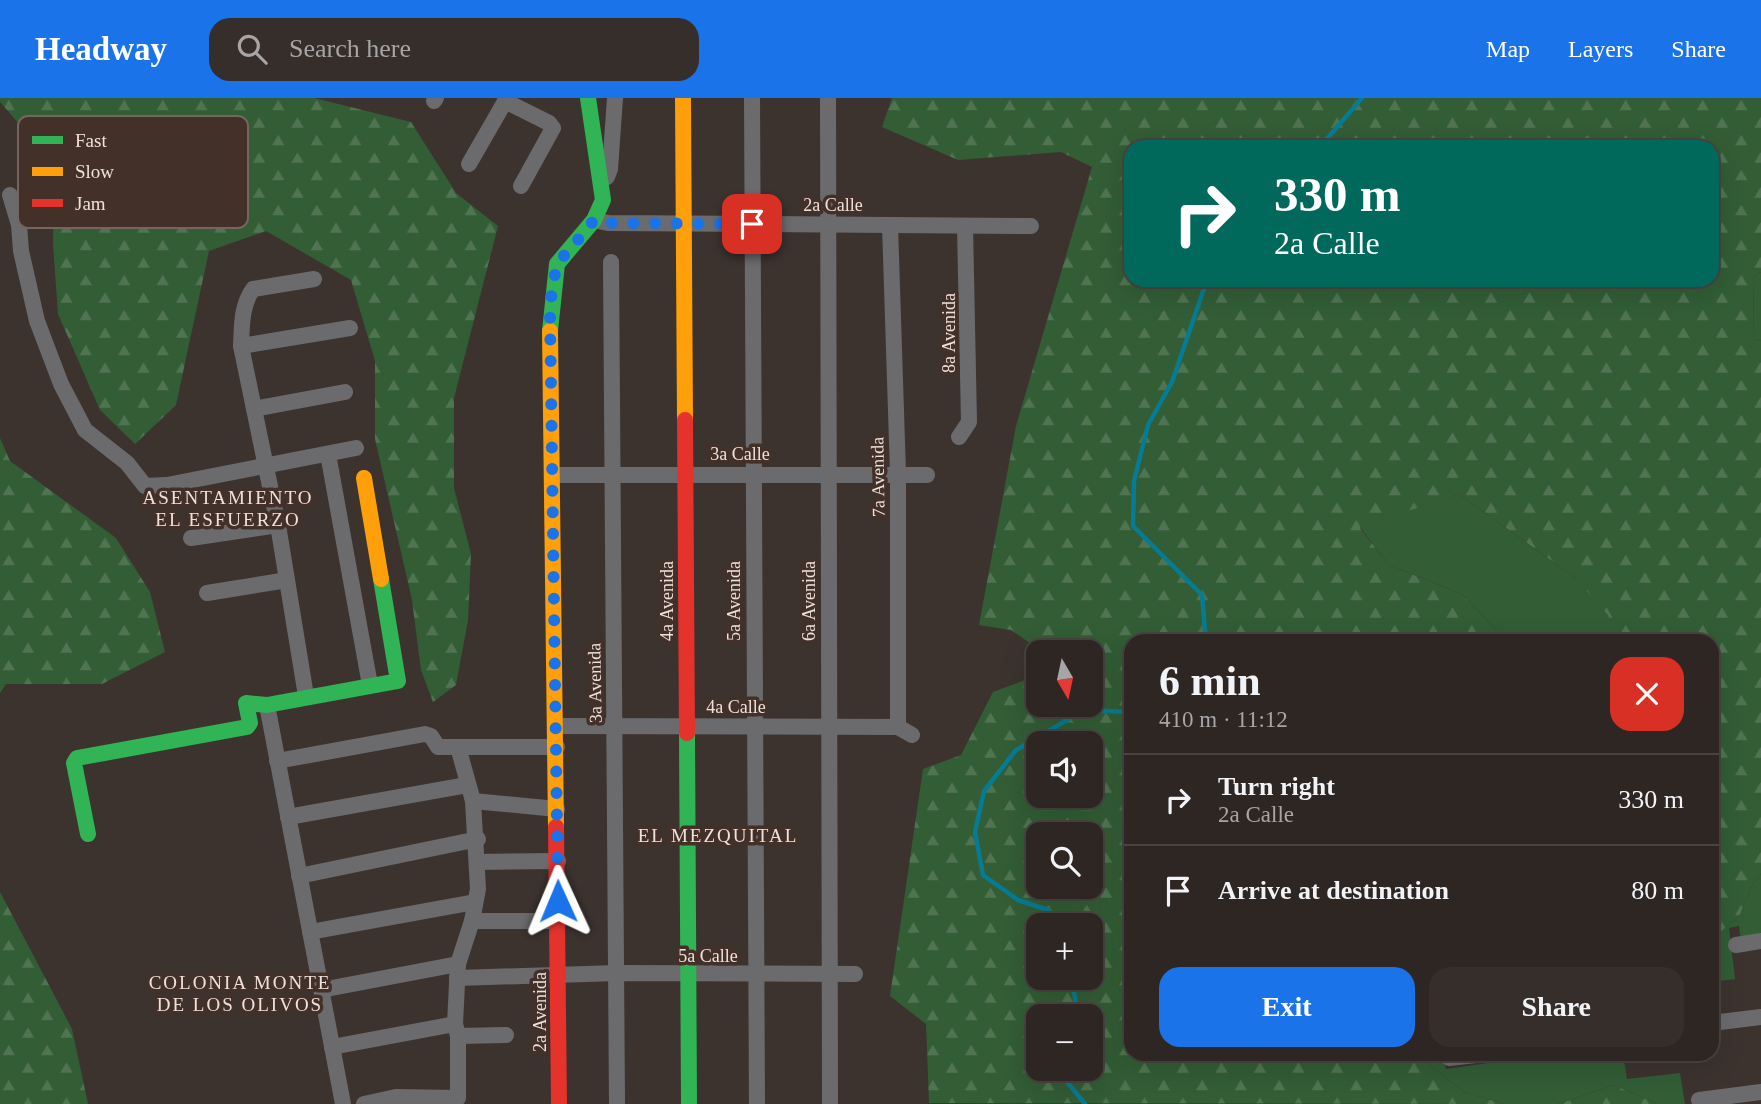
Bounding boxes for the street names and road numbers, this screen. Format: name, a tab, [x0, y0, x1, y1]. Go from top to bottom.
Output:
street label: 2a Calle	[803, 195, 863, 215]
street label: 8a Avenida	[939, 293, 959, 373]
street label: 7a Avenida	[867, 437, 889, 517]
street label: 3a Calle	[710, 444, 770, 464]
street label: 4a Avenida	[657, 561, 677, 641]
street label: 5a Avenida	[724, 561, 744, 641]
street label: 6a Avenida	[799, 561, 819, 641]
street label: 3a Avenida	[584, 643, 606, 723]
street label: 4a Calle	[706, 697, 766, 717]
street label: 5a Calle	[678, 946, 738, 966]
street label: 2a Avenida	[530, 972, 550, 1052]

